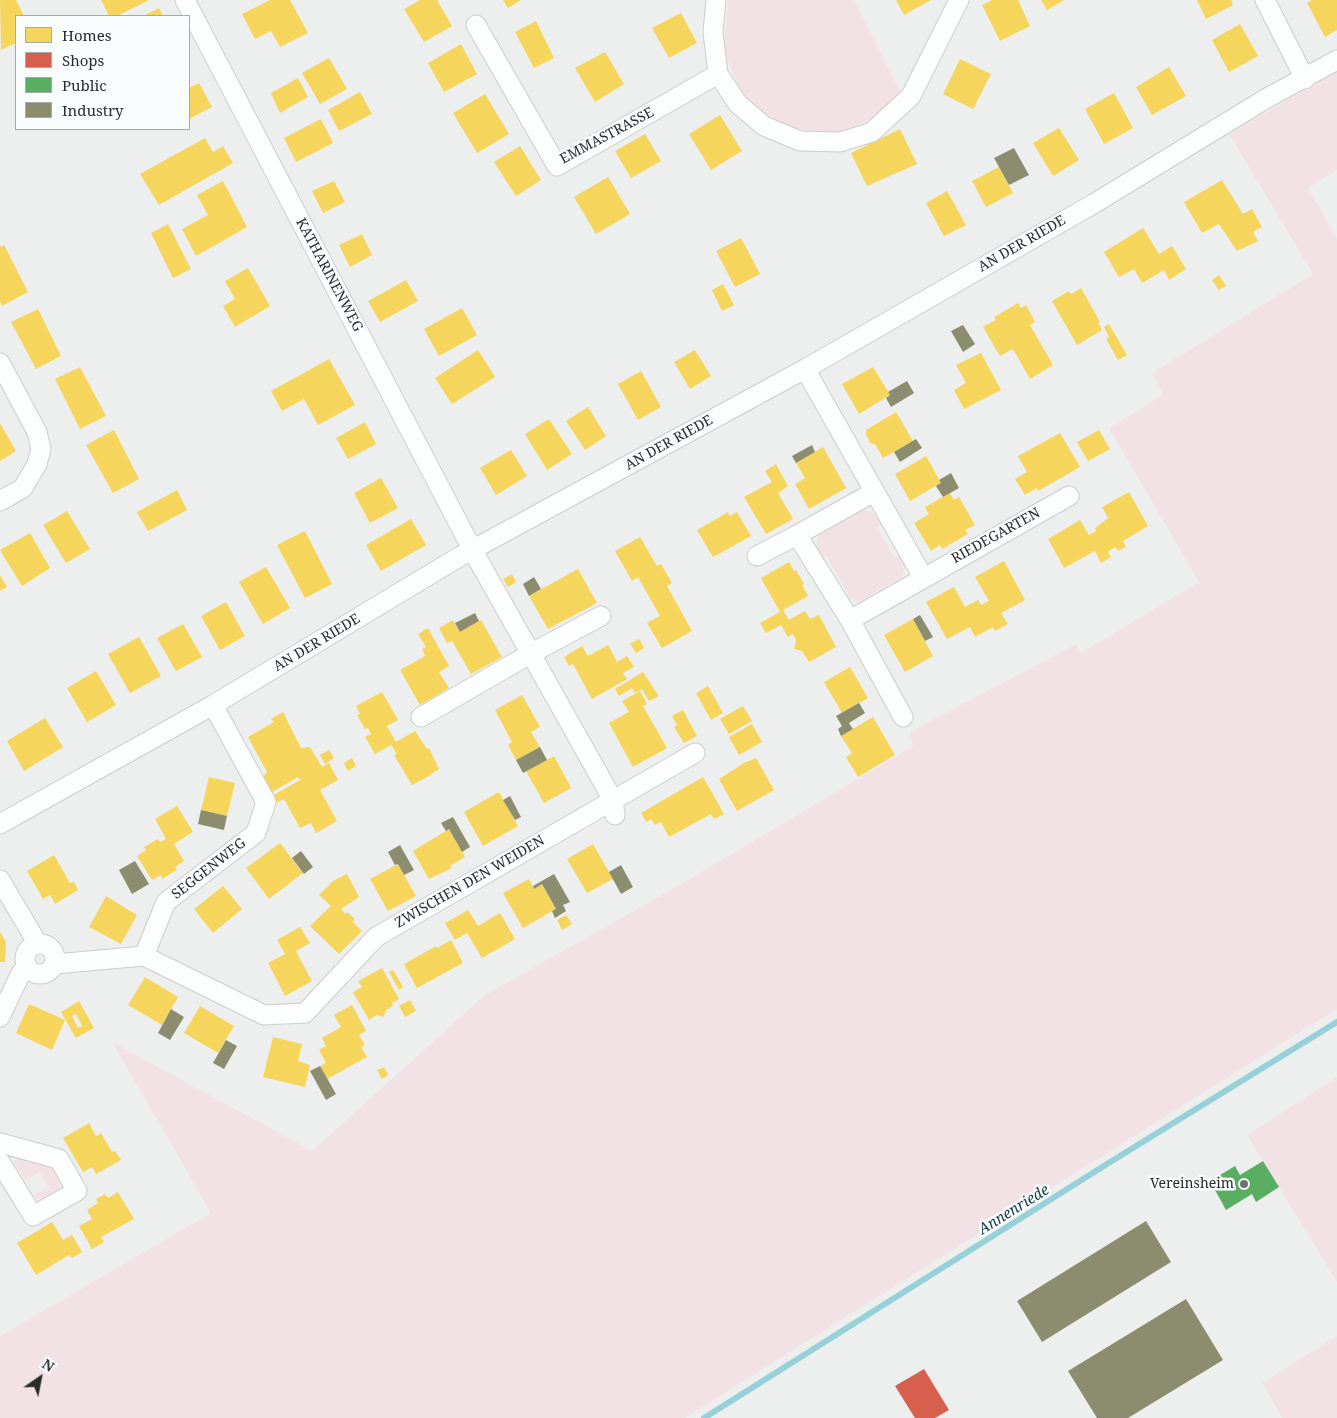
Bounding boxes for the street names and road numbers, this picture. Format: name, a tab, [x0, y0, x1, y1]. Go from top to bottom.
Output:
street label: EMMASTRASSE	[557, 104, 657, 168]
street label: AN DER RIEDE	[975, 212, 1069, 276]
street label: KATHARINENWEG	[292, 215, 366, 335]
street label: AN DER RIEDE	[622, 412, 716, 474]
street label: RIEDEGARTEN	[949, 505, 1043, 567]
street label: AN DER RIEDE	[271, 611, 363, 675]
street label: ZWISCHEN DEN WEIDEN	[392, 832, 548, 932]
street label: SEGGENWEG	[169, 835, 249, 903]

